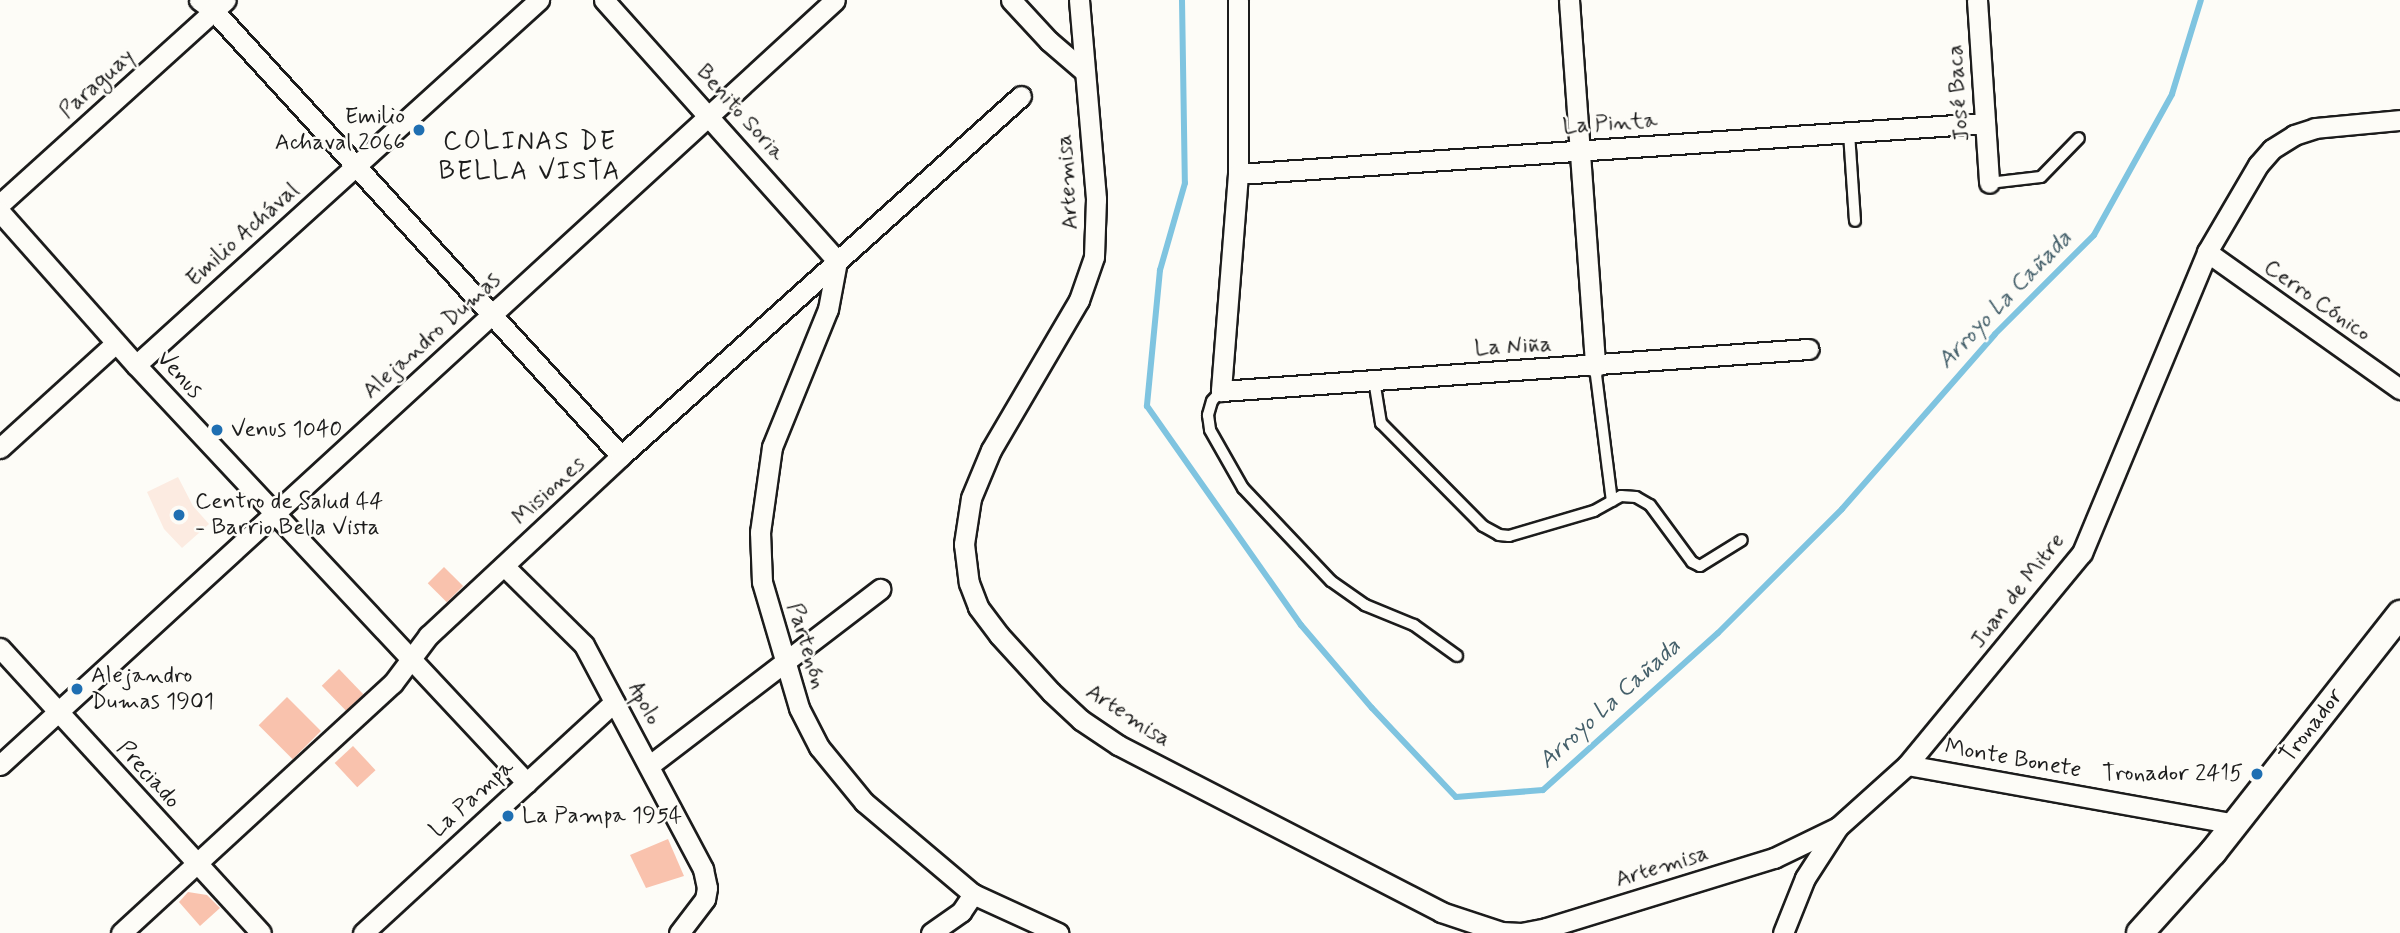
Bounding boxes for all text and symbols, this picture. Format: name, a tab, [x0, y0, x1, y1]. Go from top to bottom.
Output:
street label: Paraguay	[54, 43, 140, 125]
street label: José Baca	[1942, 44, 1976, 142]
street label: Benito Soria	[690, 59, 790, 167]
place label: Emilio Achaval 2066	[275, 103, 405, 157]
street label: La Pinta	[1567, 107, 1653, 141]
marker: Emilio Achaval 2066	[411, 122, 427, 138]
district label: COLINAS DE BELLA VISTA	[441, 127, 619, 188]
street label: Artemisa	[1051, 133, 1085, 231]
street label: Emilio Achával	[181, 177, 305, 293]
water label: Arroyo La Cañada	[1931, 224, 2079, 376]
street label: Cerro Cónico	[2258, 254, 2376, 348]
street label: Alejandro Dumas	[357, 267, 507, 405]
street label: La Niña	[1474, 331, 1552, 363]
street label: Venus	[150, 345, 208, 405]
place label: Venus 1040	[231, 416, 342, 444]
marker: Venus 1040	[209, 422, 225, 438]
street label: Misiones	[507, 450, 591, 532]
place label: Centro de Salud 44 - Barrio Bella Vista	[195, 488, 383, 542]
marker: Centro de Salud 44 - Barrio Bella Vista	[169, 505, 189, 525]
street label: Juan de Mitre	[1965, 528, 2071, 654]
street label: Partenón	[780, 600, 832, 692]
water label: Arroyo La Cañada	[1532, 632, 1688, 776]
place label: Alejandro Dumas 1901	[91, 662, 214, 716]
street label: Apolo	[621, 678, 667, 730]
street label: Artemisa	[1080, 678, 1176, 754]
marker: Alejandro Dumas 1901	[69, 681, 85, 697]
street label: Tronador	[2274, 683, 2350, 769]
street label: Monte Bonete	[1942, 733, 2084, 785]
street label: Preciado	[110, 735, 186, 815]
street label: La Pampa	[426, 756, 518, 842]
place label: Tronador 2415	[2102, 760, 2243, 788]
marker: Tronador 2415	[2249, 766, 2265, 782]
place label: La Pampa 1954	[522, 802, 677, 830]
marker: La Pampa 1954	[500, 808, 516, 824]
street label: Artemisa	[1612, 840, 1712, 894]

